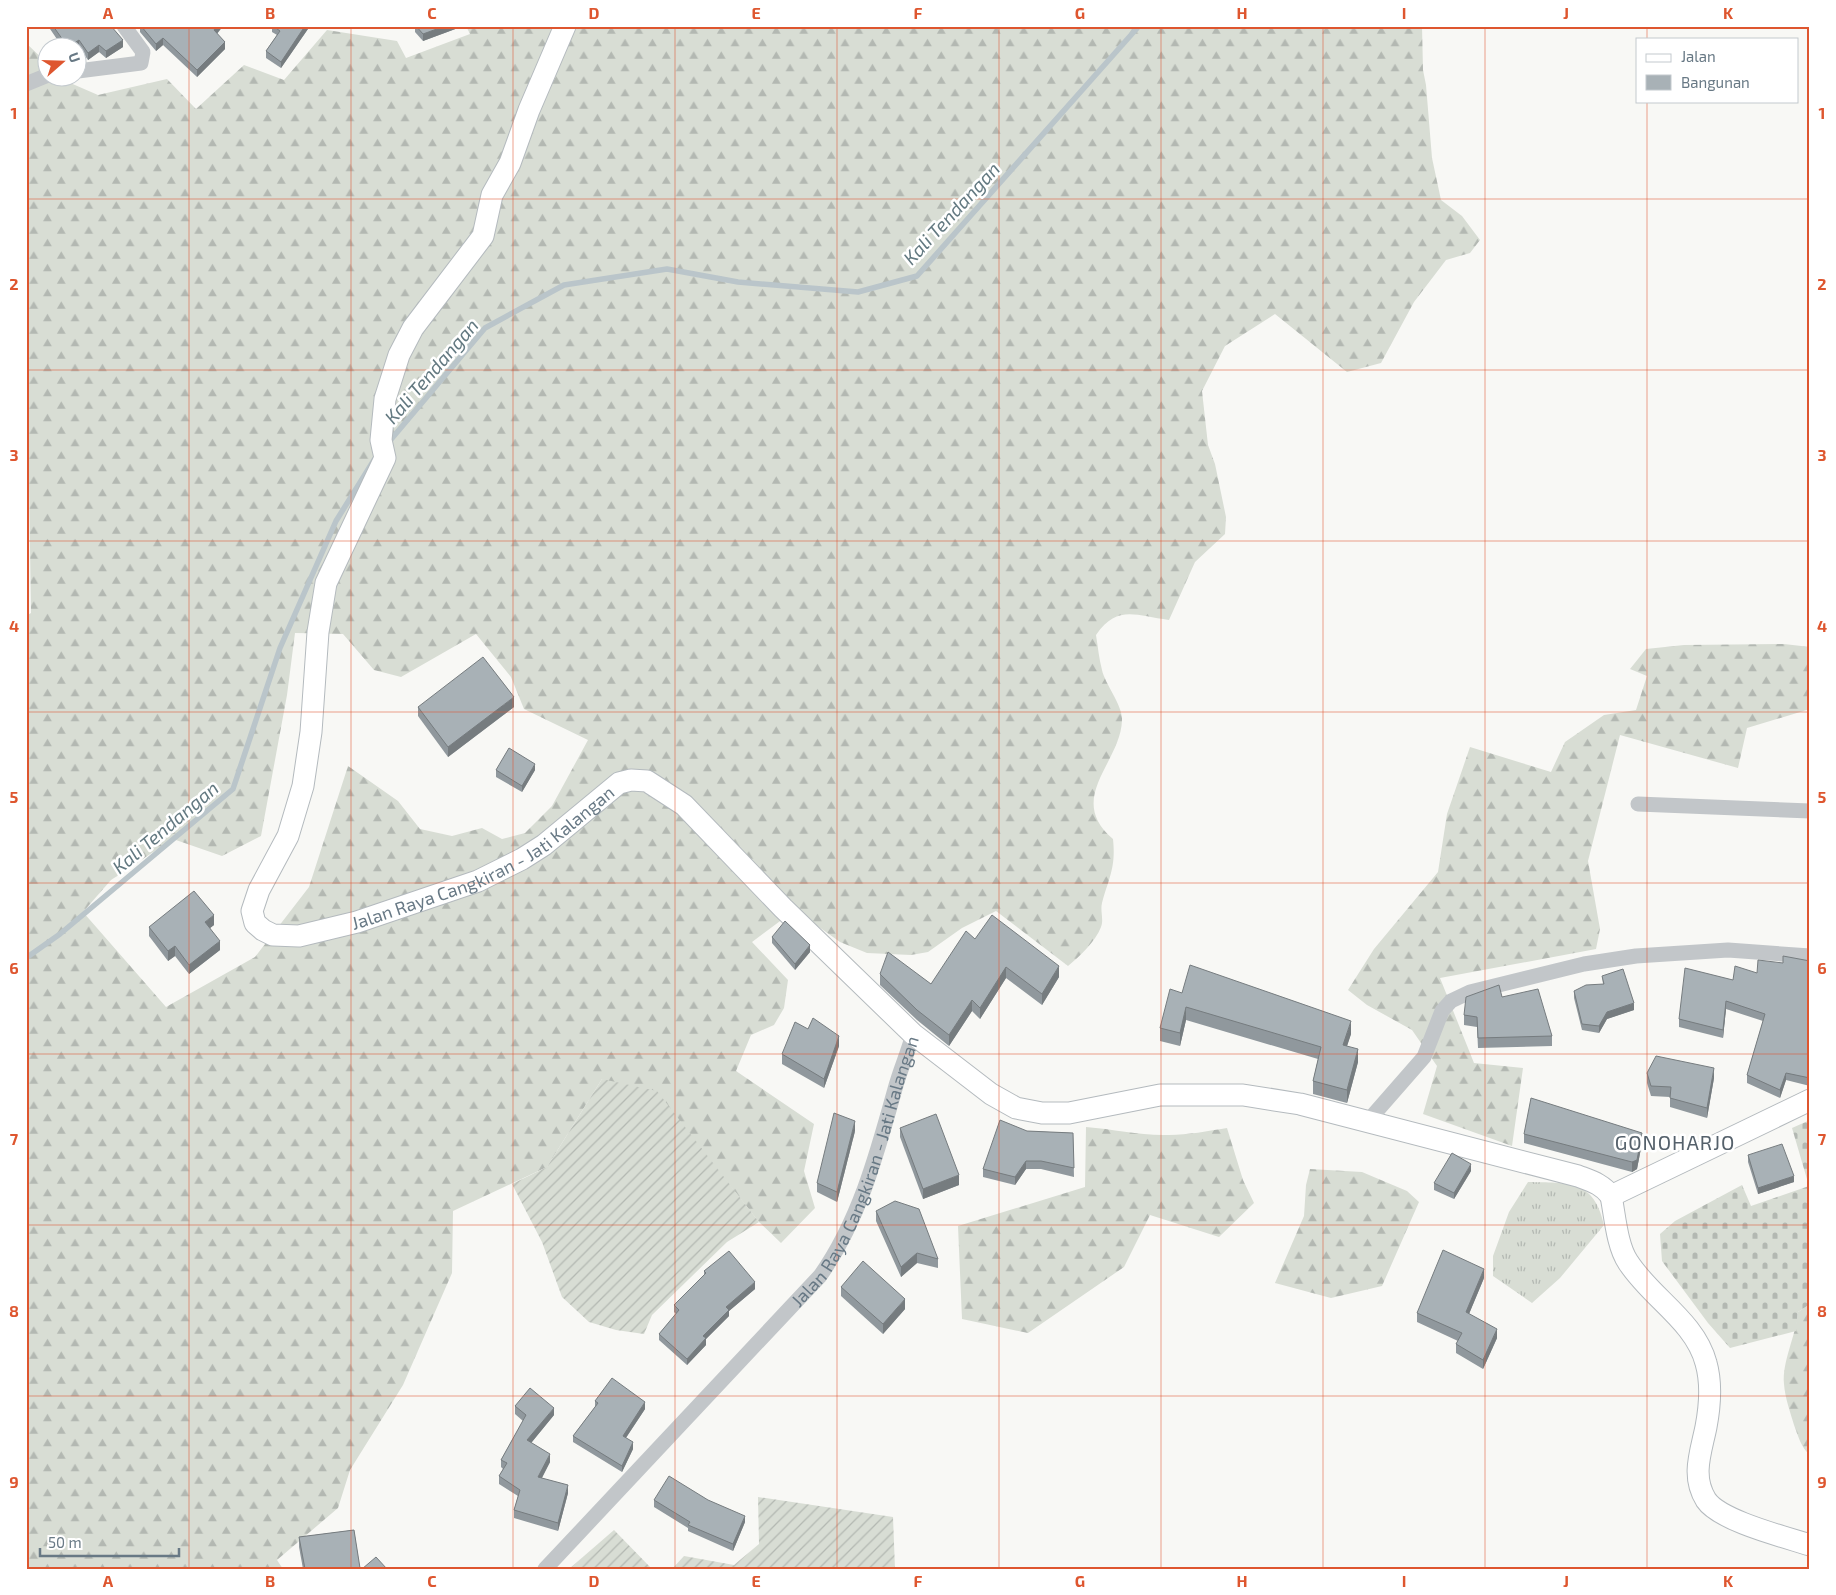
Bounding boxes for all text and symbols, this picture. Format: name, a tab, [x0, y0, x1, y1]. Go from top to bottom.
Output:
text: A	[103, 3, 114, 22]
text: B	[265, 3, 275, 22]
text: C	[427, 3, 437, 22]
text: D	[589, 3, 600, 22]
text: E	[751, 3, 761, 22]
text: F	[914, 3, 923, 22]
text: G	[1075, 3, 1085, 22]
text: H	[1236, 3, 1248, 22]
text: I	[1402, 3, 1406, 22]
text: J	[1563, 3, 1569, 22]
text: K	[1723, 3, 1734, 22]
north arrow	[38, 38, 88, 88]
legend	[1636, 38, 1798, 102]
text: Jalan	[1681, 47, 1716, 65]
text: U	[65, 50, 84, 65]
text: Bangunan	[1681, 73, 1750, 91]
text: 1	[11, 103, 17, 122]
text: 1	[1819, 103, 1825, 122]
water label: Kali Tendangan	[898, 157, 1004, 269]
text: 2	[9, 274, 19, 293]
text: 2	[1817, 274, 1827, 293]
water label: Kali Tendangan	[379, 314, 483, 428]
text: 3	[9, 445, 19, 464]
text: 3	[1817, 445, 1827, 464]
text: 4	[9, 616, 19, 635]
text: 4	[1817, 616, 1827, 635]
water label: Kali Tendangan	[107, 776, 223, 878]
street label: Jalan Raya Cangkiran - Jati Kalangan	[349, 781, 618, 934]
text: 5	[10, 787, 19, 806]
text: 5	[1818, 787, 1827, 806]
text: 6	[9, 958, 19, 977]
text: 6	[1817, 958, 1827, 977]
street label: Jalan Raya Cangkiran - Jati Kalangan	[786, 1033, 923, 1311]
text: 7	[10, 1129, 19, 1148]
text: 7	[1818, 1129, 1827, 1148]
district label: GONOHARJO	[1615, 1130, 1735, 1154]
text: 8	[9, 1301, 19, 1320]
text: 8	[1817, 1301, 1827, 1320]
text: 9	[9, 1472, 19, 1491]
text: 9	[1817, 1472, 1827, 1491]
scale bar	[40, 1525, 179, 1557]
text: 50 m	[48, 1533, 82, 1551]
text: A	[103, 1571, 114, 1590]
text: B	[265, 1571, 275, 1590]
text: C	[427, 1571, 437, 1590]
text: D	[589, 1571, 600, 1590]
text: E	[751, 1571, 761, 1590]
text: F	[914, 1571, 923, 1590]
text: G	[1075, 1571, 1085, 1590]
text: H	[1236, 1571, 1248, 1590]
text: I	[1402, 1571, 1406, 1590]
text: J	[1563, 1571, 1569, 1590]
text: K	[1723, 1571, 1734, 1590]

